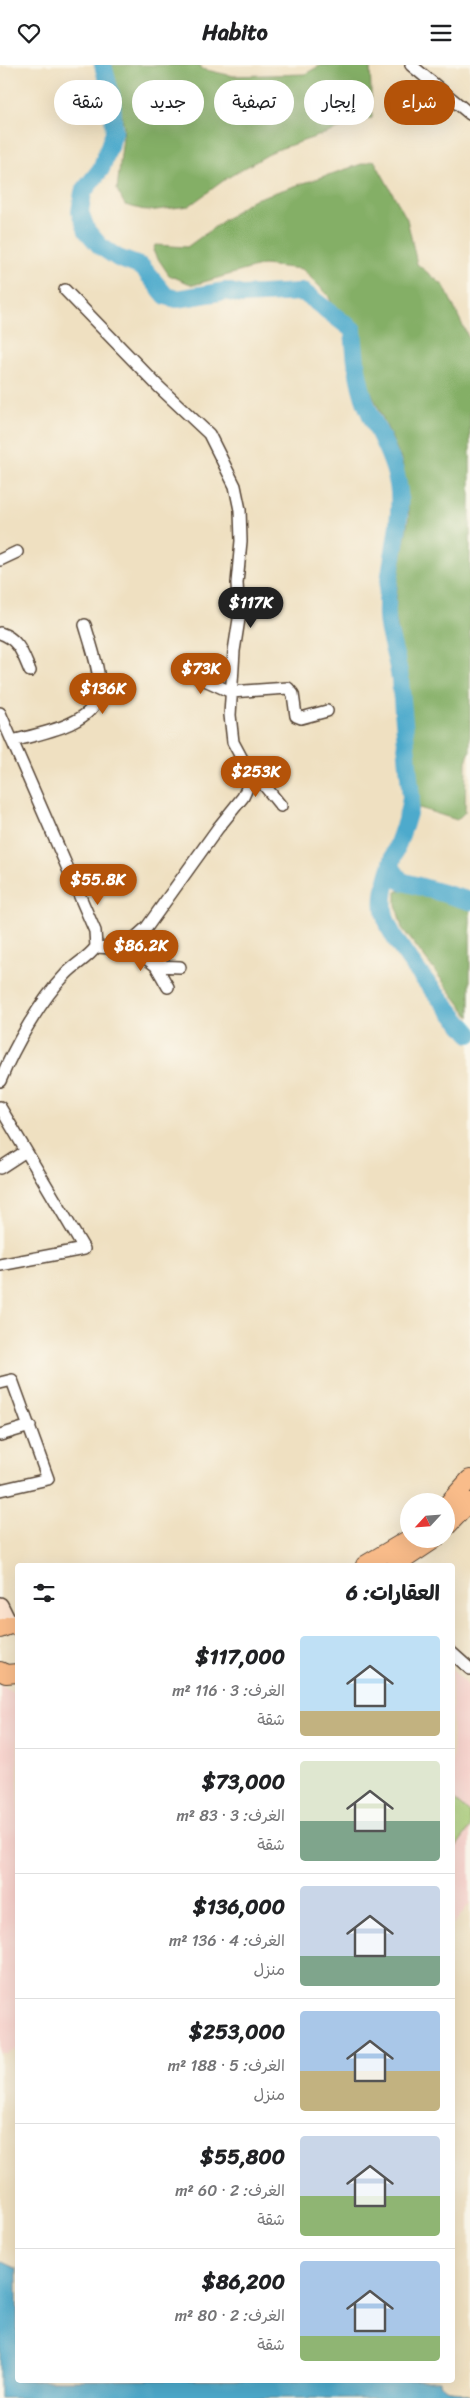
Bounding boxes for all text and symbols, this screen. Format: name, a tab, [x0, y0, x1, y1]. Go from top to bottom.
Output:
text: Habito	[202, 13, 268, 52]
icon: heart	[15, 19, 43, 47]
icon: menu	[427, 19, 455, 47]
chip: شقة	[54, 80, 122, 125]
chip: جديد	[132, 80, 204, 125]
chip: تصفية	[214, 80, 294, 125]
chip: إيجار	[304, 80, 374, 125]
chip: شراء	[384, 80, 455, 125]
pin: $117K	[216, 587, 286, 629]
text: $117K	[229, 588, 273, 617]
pin: $73K	[171, 653, 231, 695]
text: $73K	[182, 654, 220, 683]
pin: $136K	[68, 673, 138, 715]
text: $136K	[80, 674, 126, 703]
pin: $253K	[221, 755, 291, 798]
text: $253K	[232, 757, 280, 786]
pin: $55.8K	[57, 863, 139, 906]
text: $55.8K	[71, 865, 125, 894]
pin: $86.2K	[100, 929, 182, 972]
text: $86.2K	[114, 931, 168, 960]
north arrow	[400, 1493, 455, 1547]
map controls	[400, 1493, 455, 1548]
text: العقارات: 6	[346, 1574, 440, 1612]
icon: filters	[30, 1579, 58, 1607]
text: $117,000	[195, 1638, 285, 1676]
icon: home	[340, 1656, 400, 1716]
text: الغرف: 3 · 116 m²	[172, 1676, 285, 1705]
text: شقة	[257, 1705, 285, 1734]
text: $73,000	[202, 1763, 285, 1801]
icon: home	[340, 1781, 400, 1841]
text: الغرف: 3 · 83 m²	[177, 1801, 285, 1830]
text: شقة	[257, 1830, 285, 1859]
text: $136,000	[193, 1888, 285, 1926]
icon: home	[340, 1906, 400, 1966]
text: الغرف: 4 · 136 m²	[169, 1926, 285, 1955]
text: منزل	[253, 1955, 285, 1984]
text: $253,000	[189, 2013, 285, 2051]
icon: home	[340, 2031, 400, 2091]
text: الغرف: 5 · 188 m²	[168, 2051, 285, 2080]
text: منزل	[253, 2080, 285, 2109]
text: $55,800	[200, 2138, 285, 2176]
icon: home	[340, 2156, 400, 2216]
text: الغرف: 2 · 60 m²	[175, 2176, 285, 2205]
text: شقة	[257, 2205, 285, 2234]
text: $86,200	[202, 2263, 285, 2301]
icon: home	[340, 2281, 400, 2341]
text: الغرف: 2 · 80 m²	[175, 2301, 285, 2330]
text: شقة	[257, 2330, 285, 2359]

